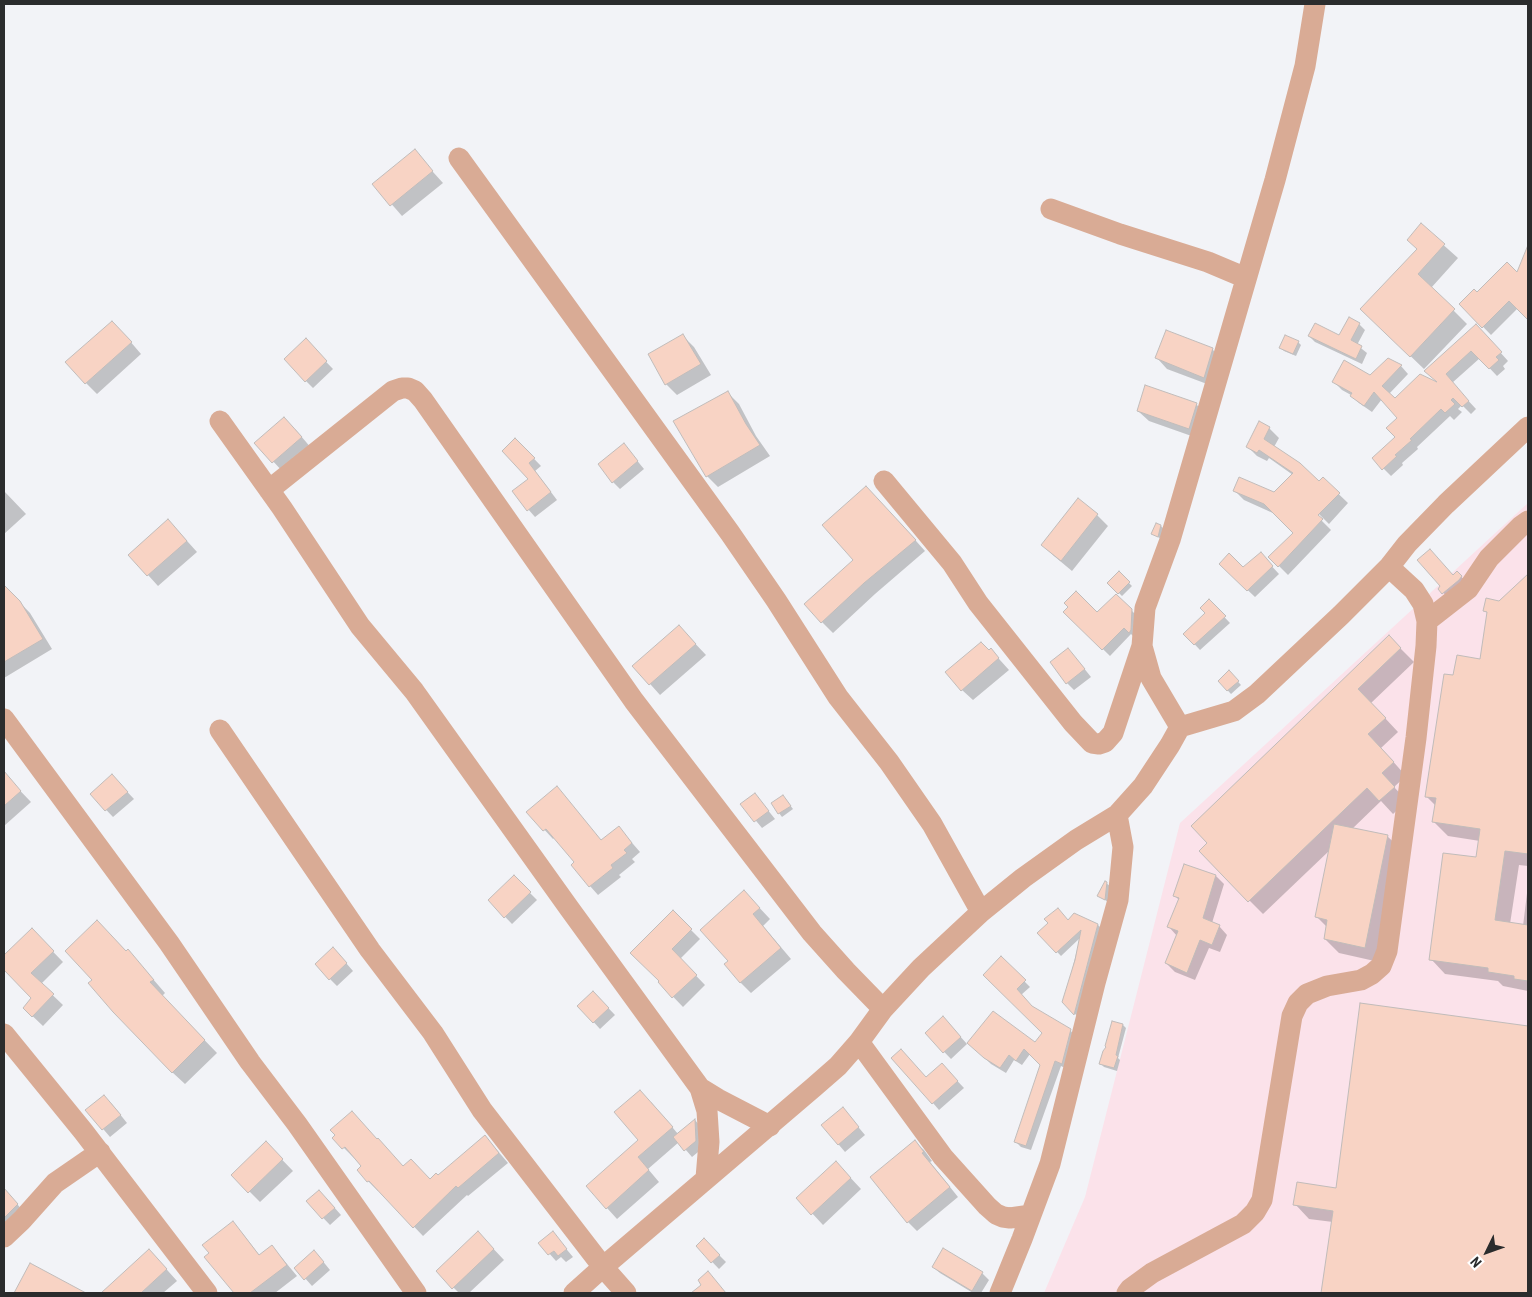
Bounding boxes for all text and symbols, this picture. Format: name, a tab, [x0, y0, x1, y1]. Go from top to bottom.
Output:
north arrow	[1462, 1227, 1512, 1277]
text: N	[1467, 1254, 1485, 1271]

